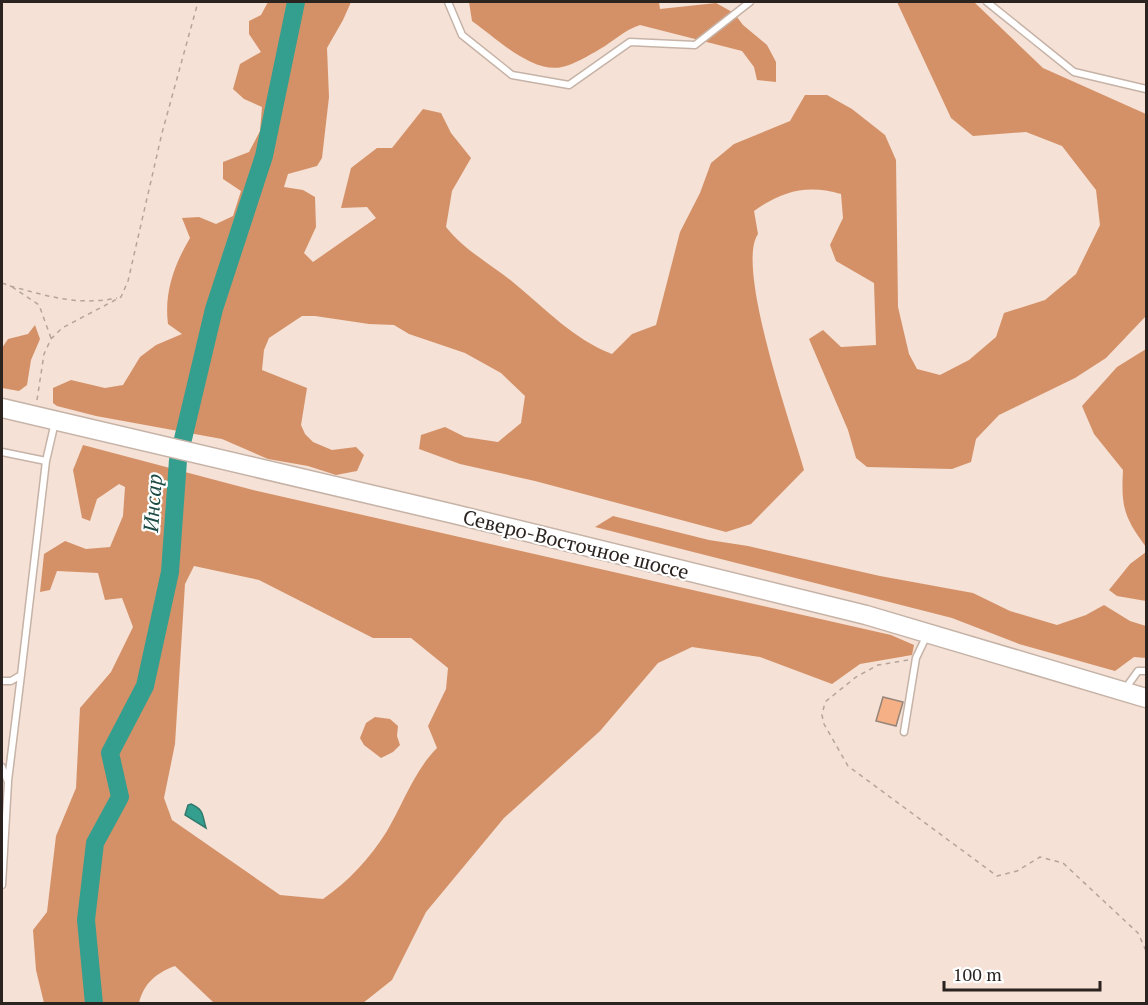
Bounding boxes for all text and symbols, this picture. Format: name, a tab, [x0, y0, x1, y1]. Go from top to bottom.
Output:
water label: Инсар	[136, 473, 168, 534]
street label: Северо-Восточное шоссе	[460, 503, 692, 585]
scale bar	[944, 954, 1100, 992]
text: 100 m	[953, 962, 1002, 986]

